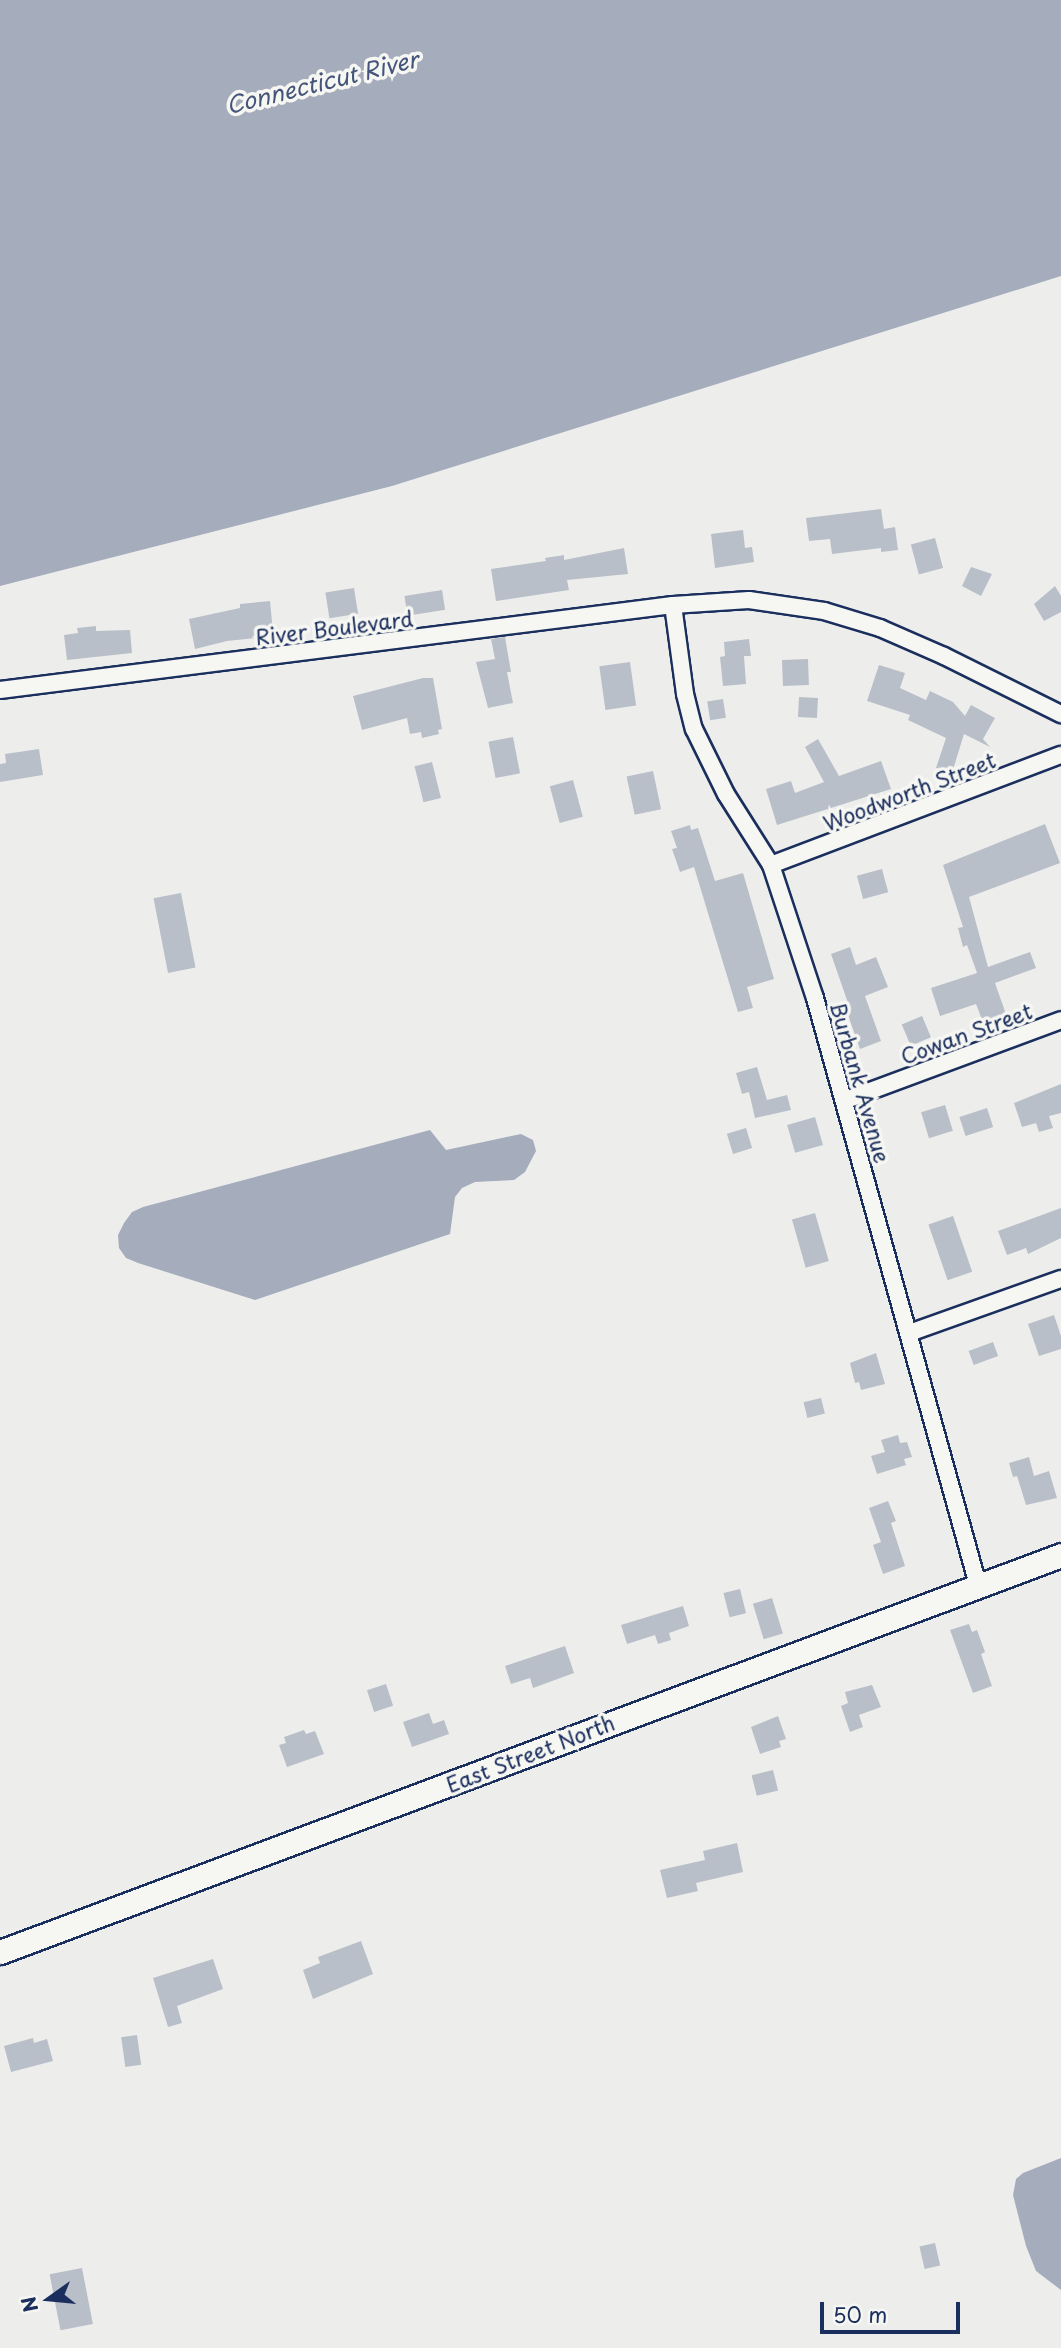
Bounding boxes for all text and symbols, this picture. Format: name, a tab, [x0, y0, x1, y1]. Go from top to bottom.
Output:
water label: Connecticut River	[223, 45, 421, 119]
street label: River Boulevard	[254, 605, 414, 649]
street label: Woodworth Street	[819, 746, 999, 836]
street label: Cowan Street	[897, 998, 1035, 1068]
street label: Burbank Avenue	[826, 999, 896, 1165]
street label: East Street North	[442, 1709, 618, 1797]
north arrow	[14, 2264, 84, 2334]
scale bar	[823, 2288, 963, 2332]
text: N	[13, 2294, 44, 2315]
text: 50 m	[833, 2298, 887, 2330]

